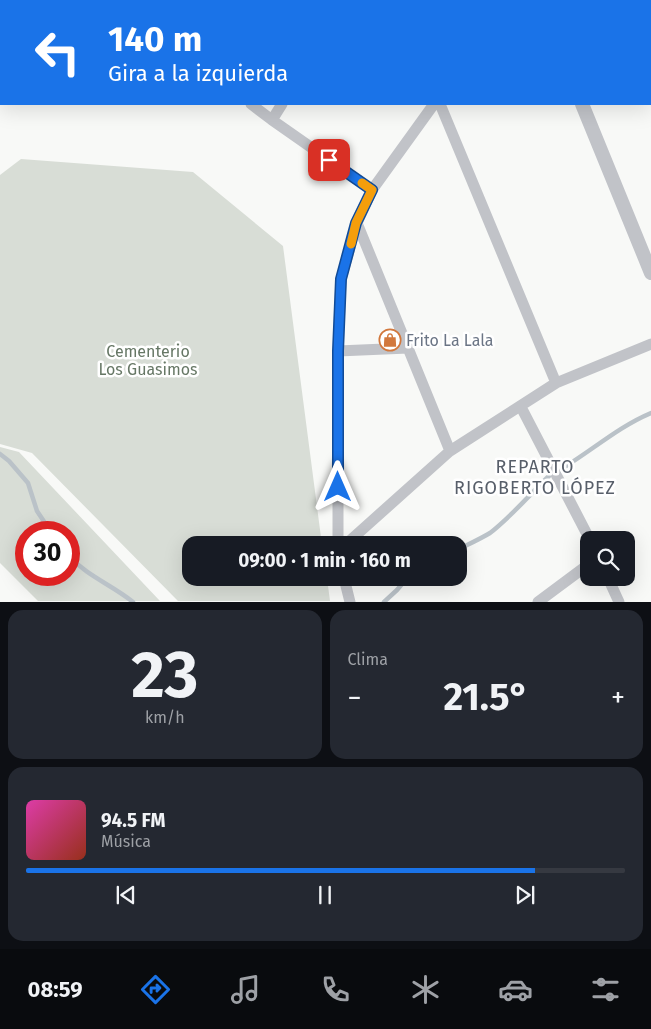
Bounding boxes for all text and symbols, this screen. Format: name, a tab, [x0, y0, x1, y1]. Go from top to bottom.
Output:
text: 140 m	[108, 18, 202, 60]
icon: left	[25, 20, 90, 85]
text: Gira a la izquierda	[108, 60, 288, 87]
pin	[308, 139, 350, 181]
icon: arrive	[315, 146, 343, 174]
shop icon: Frito La Lala	[378, 328, 402, 352]
place label: Frito La Lala	[406, 331, 494, 350]
park label: Cementerio Los Guasimos	[98, 342, 198, 379]
district label: REPARTO RIGOBERTO LÓPEZ	[454, 456, 616, 499]
position arrow	[311, 460, 363, 512]
speed limit sign: 30	[15, 521, 80, 586]
map controls	[580, 531, 635, 586]
button: search	[580, 531, 635, 586]
text: 09:00 · 1 min · 160 m	[238, 549, 411, 572]
text: 23	[131, 636, 198, 714]
text: Clima	[348, 650, 388, 669]
text: 21.5°	[443, 674, 529, 720]
text: −	[348, 681, 362, 714]
text: +	[611, 681, 625, 714]
text: km/h	[145, 708, 185, 727]
text: 94.5 FM	[101, 809, 165, 832]
text: Música	[101, 832, 151, 851]
icon: previous	[112, 881, 140, 909]
icon: pause	[311, 881, 339, 909]
icon: next	[511, 881, 539, 909]
icon: directions	[138, 972, 173, 1007]
icon: music	[228, 972, 263, 1007]
icon: phone	[318, 972, 353, 1007]
icon: climate	[408, 972, 443, 1007]
icon: car	[498, 972, 533, 1007]
icon: filters	[588, 972, 623, 1007]
text: 08:59	[28, 976, 82, 1003]

